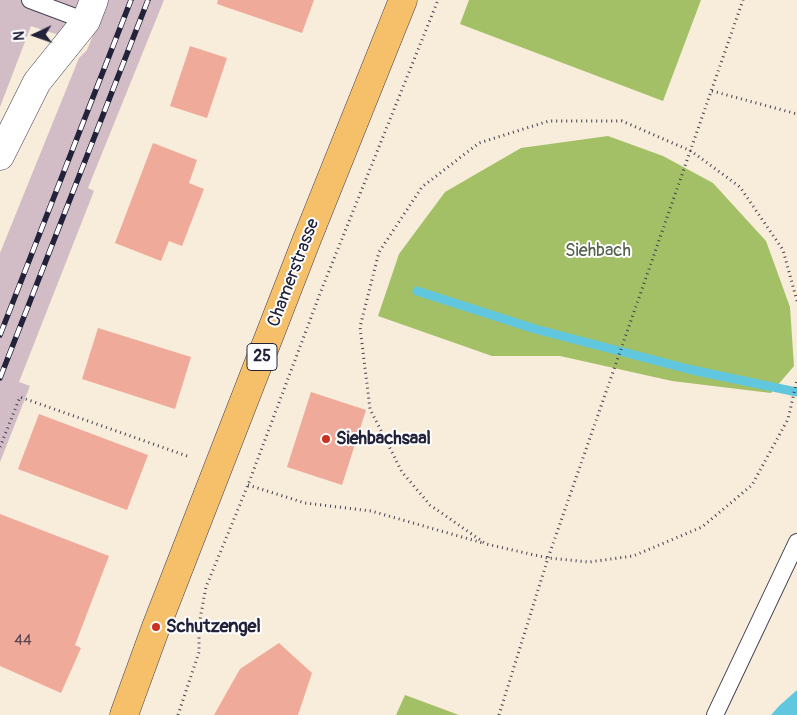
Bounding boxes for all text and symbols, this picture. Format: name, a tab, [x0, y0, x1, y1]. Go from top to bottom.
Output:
north arrow	[10, 10, 60, 60]
text: N	[11, 31, 28, 41]
street label: Chamerstrasse	[263, 216, 325, 330]
park label: Siehbach	[565, 240, 631, 262]
road number: 25	[247, 344, 277, 371]
place label: Siehbachsaal	[336, 428, 431, 450]
marker: Siehbachsaal	[320, 433, 332, 445]
place label: Schutzengel	[166, 616, 261, 638]
marker: Schutzengel	[150, 621, 162, 633]
house number: 44	[14, 632, 32, 650]

